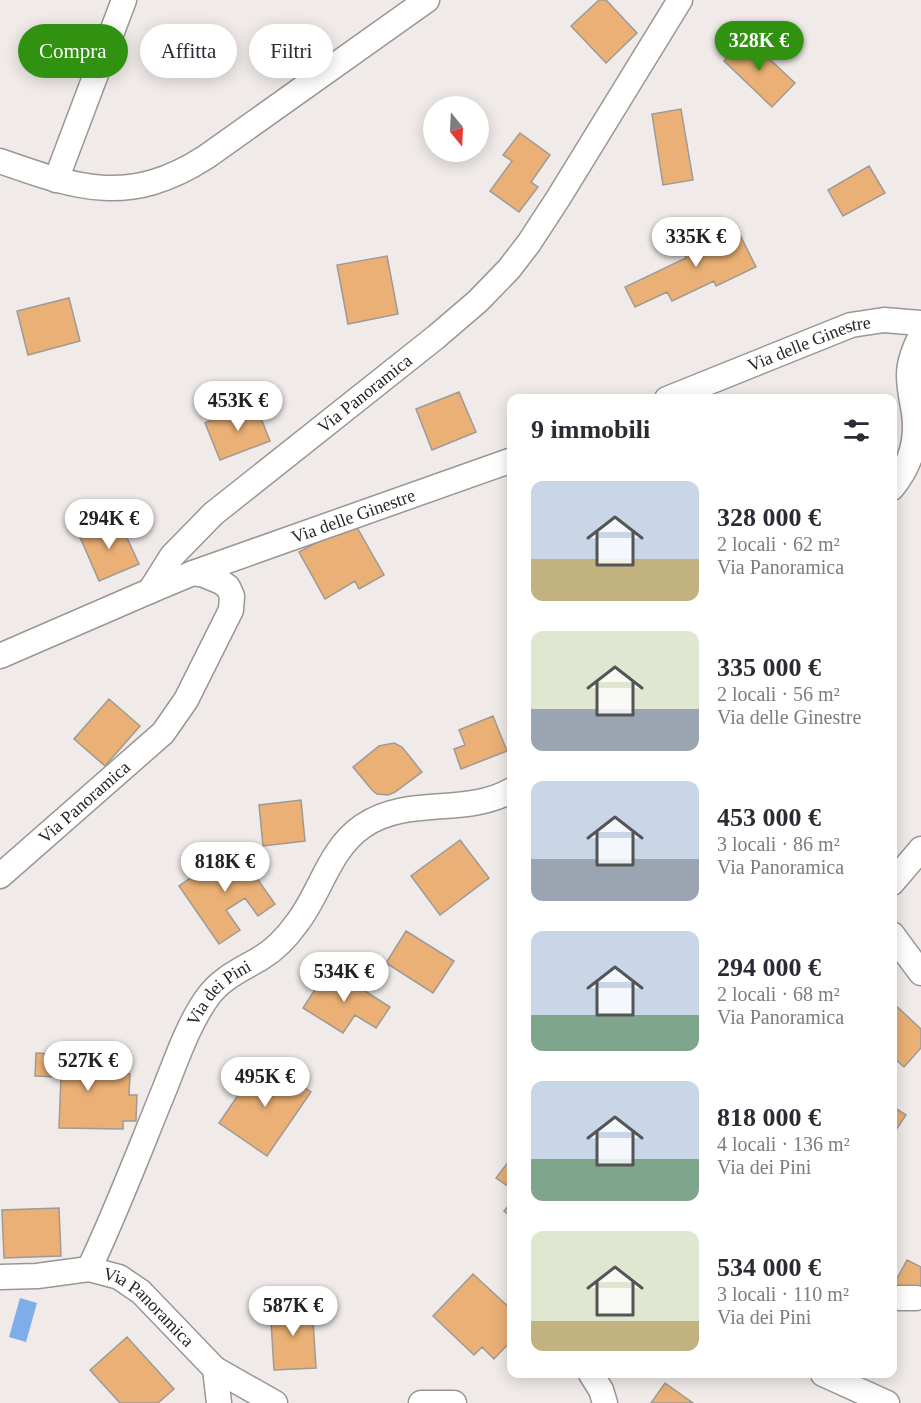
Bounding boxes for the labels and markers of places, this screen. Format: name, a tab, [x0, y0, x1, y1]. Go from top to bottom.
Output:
pin: 328K €	[710, 21, 808, 72]
pin: 335K €	[647, 217, 745, 268]
pin: 453K €	[189, 381, 287, 432]
pin: 294K €	[60, 499, 158, 550]
pin: 818K €	[176, 842, 274, 893]
pin: 534K €	[295, 952, 393, 1003]
pin: 527K €	[39, 1041, 137, 1092]
pin: 495K €	[216, 1057, 314, 1108]
pin: 587K €	[244, 1286, 342, 1337]

